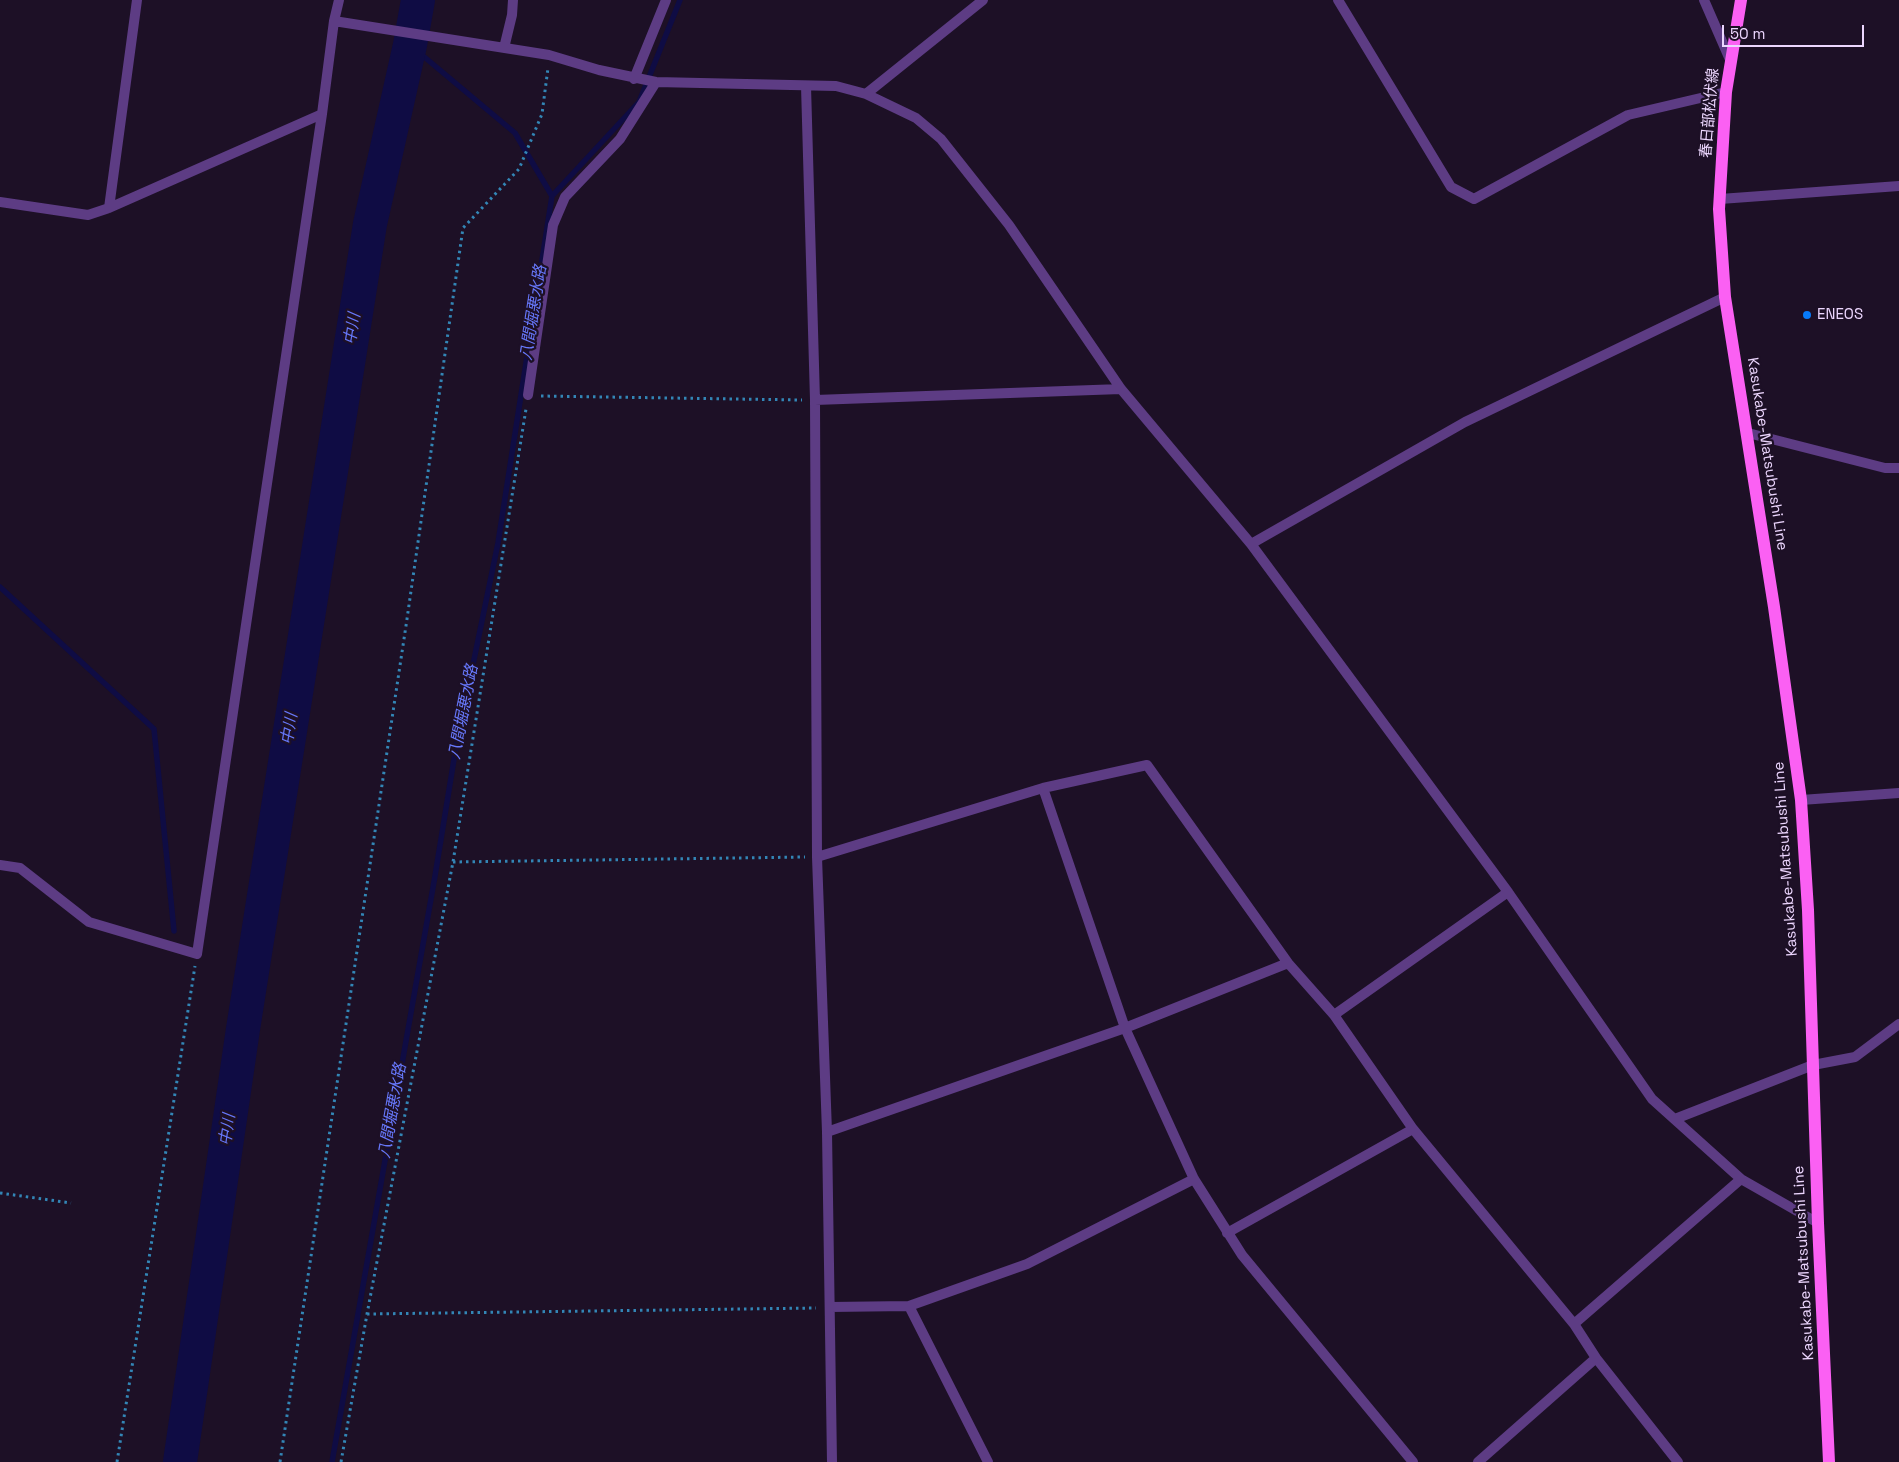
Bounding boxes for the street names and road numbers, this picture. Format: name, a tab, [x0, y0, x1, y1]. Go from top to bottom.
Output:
street label: 春日部松伏線	[1697, 67, 1723, 159]
street label: Kasukabe-Matsubushi Line	[1743, 356, 1791, 552]
street label: Kasukabe-Matsubushi Line	[1770, 761, 1802, 957]
street label: Kasukabe-Matsubushi Line	[1790, 1165, 1818, 1361]

